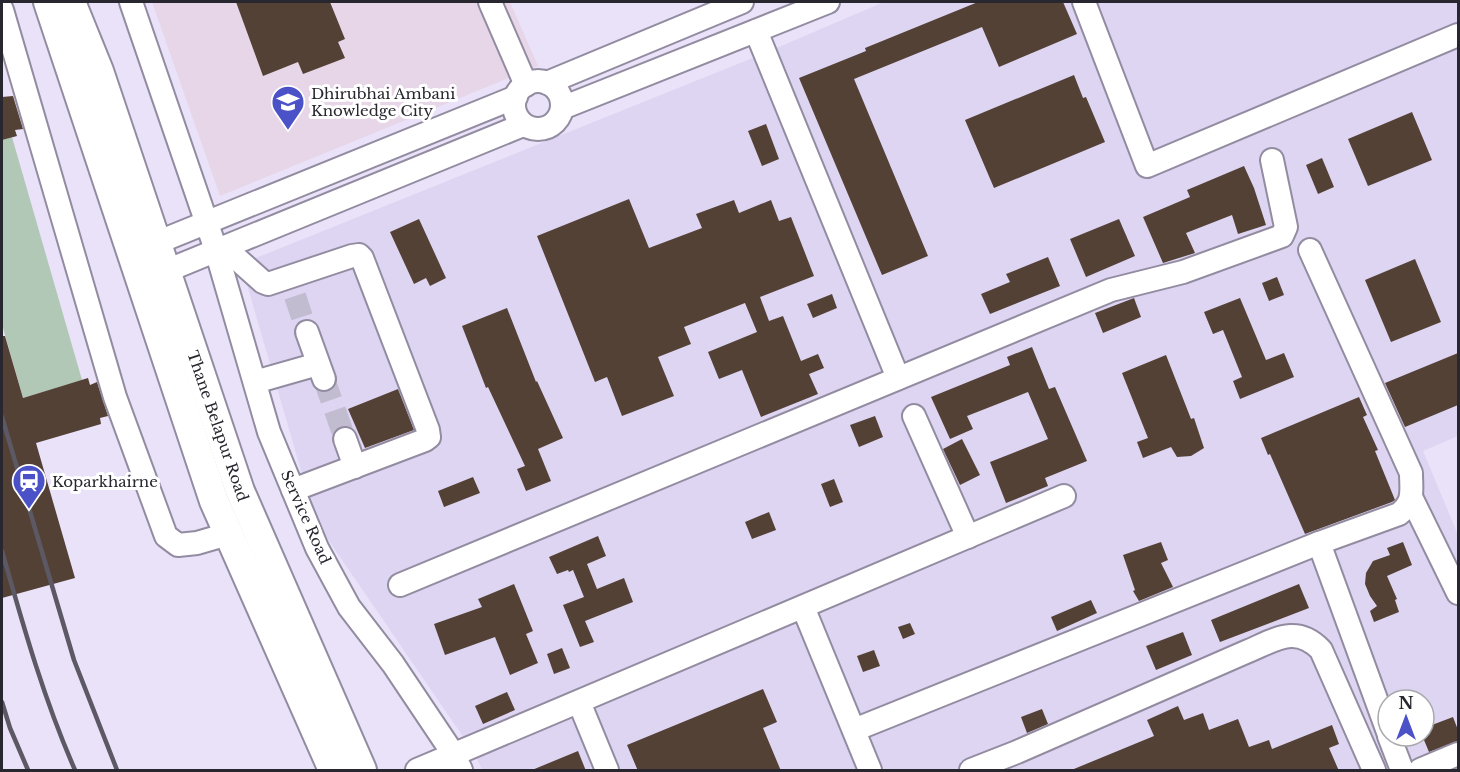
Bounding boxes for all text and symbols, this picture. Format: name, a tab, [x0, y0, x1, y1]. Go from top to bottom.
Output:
school or university icon: Dhirubhai Ambani Knowledge City	[270, 84, 306, 131]
place label: Dhirubhai Ambani Knowledge City	[311, 84, 455, 120]
street label: Thane Belapur Road	[183, 348, 253, 504]
station icon: Koparkhairne	[11, 463, 47, 510]
street label: Service Road	[277, 467, 335, 567]
place label: Koparkhairne	[52, 472, 158, 491]
north arrow	[1376, 688, 1436, 748]
text: N	[1398, 693, 1414, 713]

